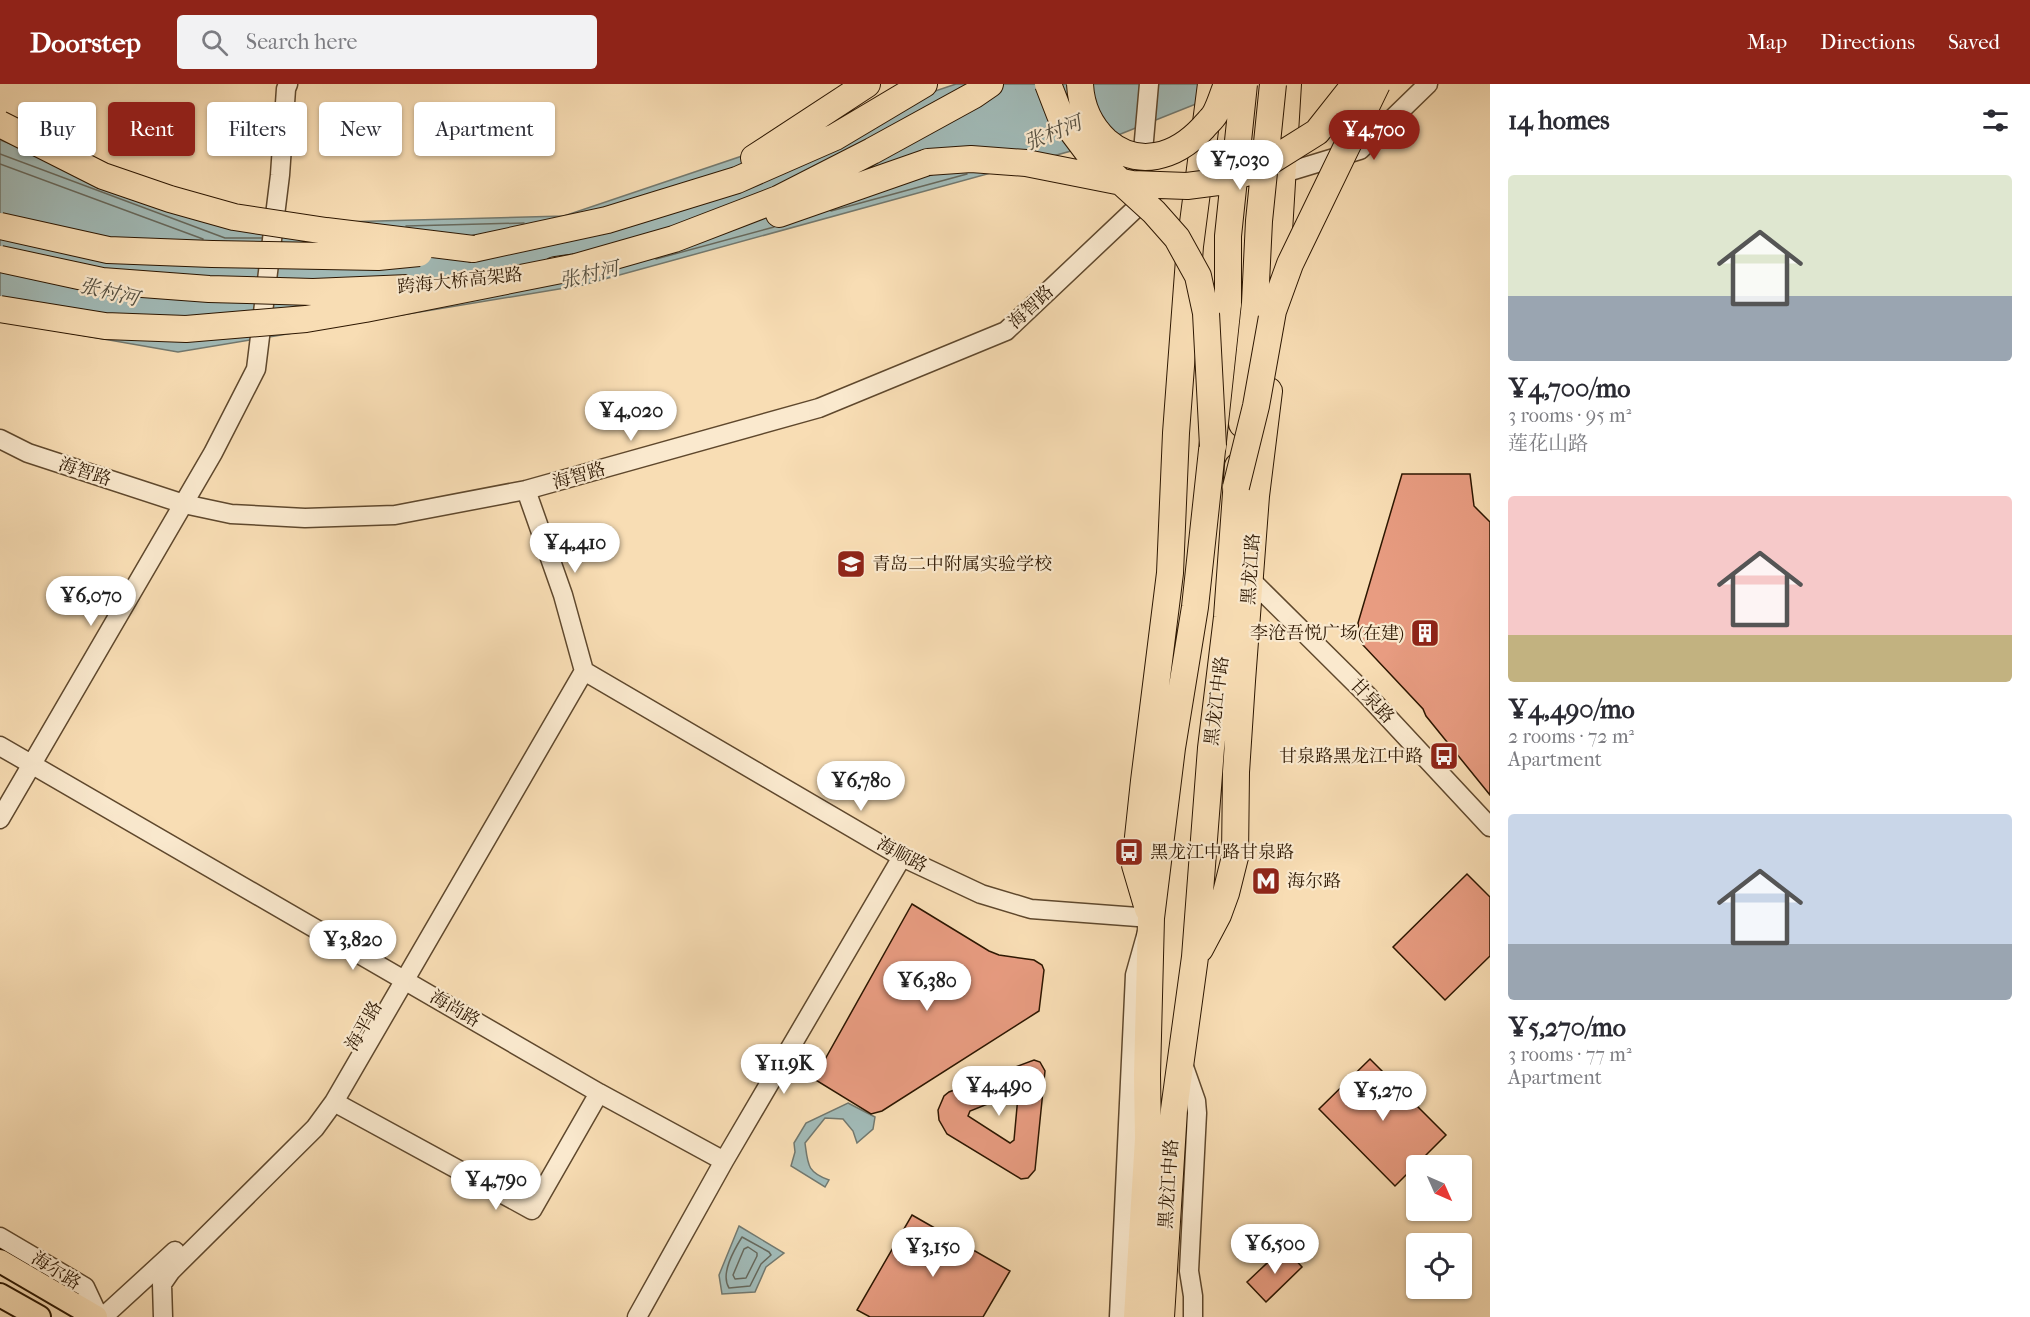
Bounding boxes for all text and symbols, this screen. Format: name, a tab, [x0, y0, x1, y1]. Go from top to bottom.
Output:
search box	[177, 15, 597, 69]
text: Doorstep	[30, 26, 141, 59]
icon: search	[198, 26, 231, 59]
text: Search here	[246, 29, 357, 55]
text: Map	[1747, 30, 1787, 54]
text: Directions	[1820, 30, 1915, 54]
text: Saved	[1948, 30, 2000, 54]
chip: Buy	[18, 102, 96, 156]
chip: Rent	[108, 102, 195, 156]
chip: Filters	[207, 102, 307, 156]
chip: New	[319, 102, 402, 156]
chip: Apartment	[414, 102, 555, 156]
icon: filters	[1979, 104, 2012, 137]
text: 14 homes	[1508, 105, 1610, 136]
water label: 张村河	[1021, 110, 1088, 155]
pin: ¥4,700	[1325, 110, 1423, 161]
text: ¥4,700	[1343, 118, 1405, 141]
pin: ¥7,030	[1191, 140, 1289, 191]
text: ¥7,030	[1210, 148, 1270, 171]
icon: home	[1706, 214, 1814, 322]
water label: 张村河	[557, 256, 624, 293]
street label: 跨海大桥高架路	[396, 264, 524, 298]
water label: 张村河	[77, 274, 144, 311]
street label: 海智路	[1004, 281, 1058, 333]
text: ¥4,700/mo	[1508, 373, 1630, 404]
pin: ¥4,020	[582, 391, 680, 442]
text: ¥4,020	[599, 399, 663, 422]
text: 3 rooms · 95 m²	[1508, 404, 1631, 427]
text: 莲花山路	[1508, 432, 1588, 455]
street label: 海智路	[56, 454, 114, 490]
street label: 海智路	[550, 458, 608, 494]
pin: ¥4,410	[526, 523, 624, 574]
text: ¥4,410	[544, 531, 606, 554]
street label: 黑龙江路	[1238, 532, 1264, 606]
icon: home	[1706, 535, 1814, 643]
school or university icon: 青岛二中附属实验学校	[835, 548, 867, 580]
place label: 青岛二中附属实验学校	[872, 554, 1052, 575]
pin: ¥6,070	[42, 576, 140, 627]
text: ¥6,070	[60, 584, 122, 607]
building icon: 李沧吾悦广场(在建)	[1409, 617, 1441, 649]
place label: 李沧吾悦广场(在建)	[1250, 623, 1404, 644]
street label: 黑龙江中路	[1201, 655, 1233, 747]
street label: 甘泉路	[1346, 674, 1398, 728]
text: ¥4,490/mo	[1508, 694, 1635, 725]
text: 2 rooms · 72 m²	[1508, 725, 1634, 748]
bus stop icon: 甘泉路黑龙江中路	[1428, 740, 1460, 772]
place label: 甘泉路黑龙江中路	[1279, 746, 1423, 767]
text: Apartment	[1508, 748, 1602, 771]
pin: ¥6,780	[812, 761, 910, 812]
text: ¥6,780	[831, 769, 891, 792]
street label: 海顺路	[873, 833, 931, 877]
bus stop icon: 黑龙江中路甘泉路	[1113, 836, 1145, 868]
place label: 黑龙江中路甘泉路	[1150, 842, 1294, 863]
icon: home	[1706, 853, 1814, 961]
metro station icon: 海尔路	[1250, 865, 1282, 897]
place label: 海尔路	[1287, 871, 1341, 892]
pin: ¥3,820	[304, 920, 402, 971]
text: ¥3,820	[323, 928, 383, 951]
pin: ¥6,380	[878, 961, 976, 1012]
text: ¥6,380	[897, 969, 957, 992]
street label: 海尚路	[426, 986, 484, 1032]
street label: 海平路	[341, 997, 387, 1055]
text: ¥5,270/mo	[1508, 1012, 1626, 1043]
text: 3 rooms · 77 m²	[1508, 1043, 1632, 1066]
pin: ¥11.9K	[735, 1044, 833, 1095]
text: ¥11.9K	[755, 1052, 813, 1075]
pin: ¥4,490	[950, 1066, 1048, 1117]
text: Apartment	[1508, 1066, 1602, 1089]
pin: ¥5,270	[1334, 1071, 1432, 1122]
text: ¥4,490	[966, 1074, 1032, 1097]
text: ¥5,270	[1353, 1079, 1413, 1102]
street label: 黑龙江中路	[1155, 1138, 1183, 1230]
north arrow	[1406, 1155, 1472, 1221]
map controls	[1406, 1155, 1472, 1299]
pin: ¥4,790	[447, 1160, 545, 1211]
text: ¥4,790	[465, 1168, 527, 1191]
pin: ¥6,500	[1226, 1224, 1324, 1275]
pin: ¥3,150	[884, 1227, 982, 1278]
text: ¥6,500	[1245, 1232, 1305, 1255]
button: locate	[1406, 1233, 1472, 1299]
text: ¥3,150	[906, 1235, 960, 1258]
street label: 海尔路	[28, 1248, 84, 1294]

